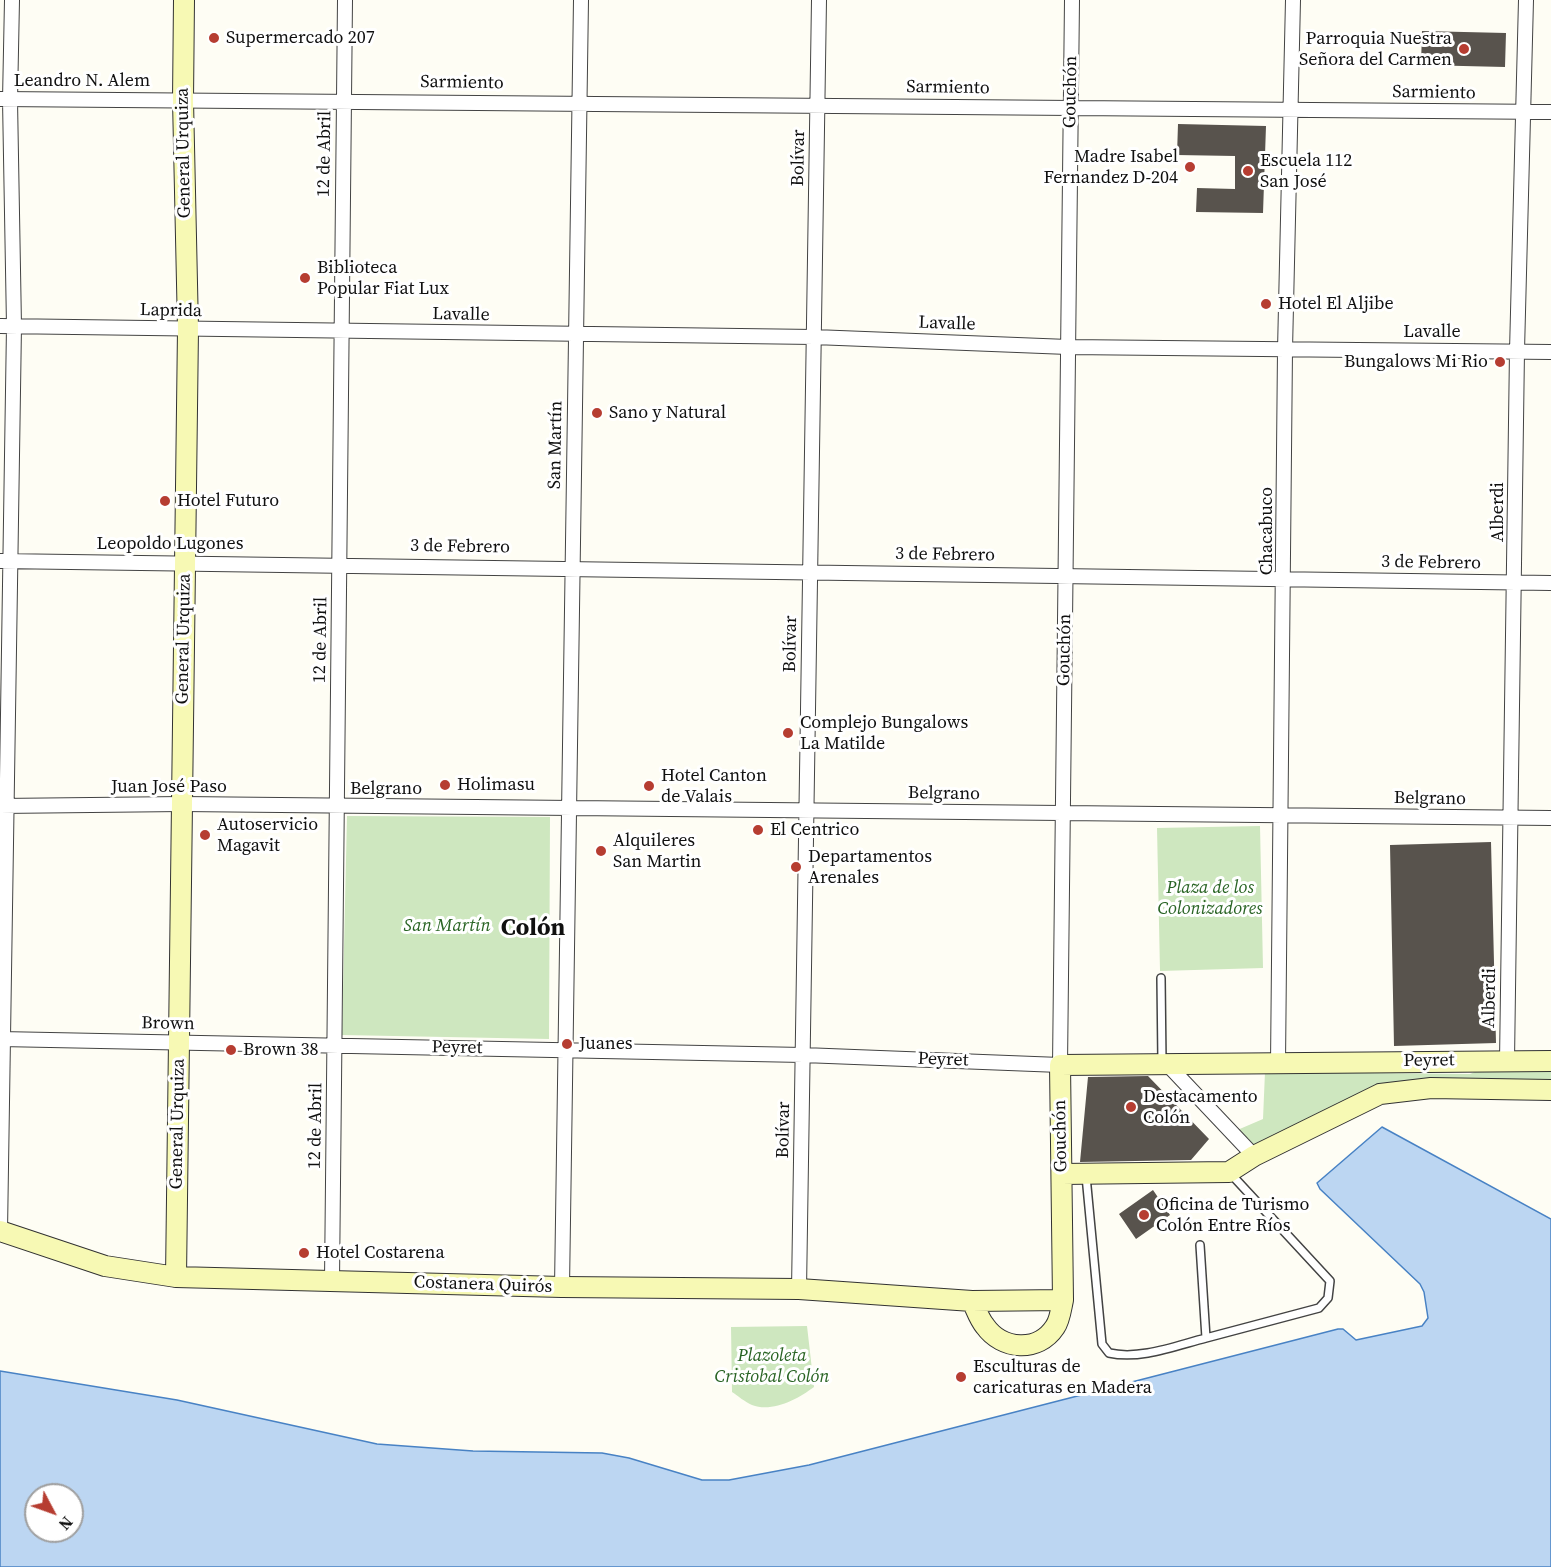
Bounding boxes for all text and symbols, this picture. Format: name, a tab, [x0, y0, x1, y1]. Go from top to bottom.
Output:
place label: Supermercado 207	[226, 27, 375, 49]
place label: Parroquia Nuestra Señora del Carmen	[1299, 28, 1452, 70]
marker: Supermercado 207	[207, 31, 221, 45]
marker: Parroquia Nuestra Señora del Carmen	[1457, 42, 1471, 56]
street label: Gouchón	[1060, 56, 1082, 128]
street label: Leandro N. Alem	[14, 70, 150, 92]
street label: Sarmiento	[420, 71, 504, 95]
street label: Sarmiento	[906, 76, 990, 100]
street label: Sarmiento	[1392, 81, 1476, 105]
street label: General Urquiza	[172, 87, 196, 219]
street label: 12 de Abril	[313, 111, 337, 197]
street label: Bolívar	[788, 129, 810, 187]
place label: Madre Isabel Fernandez D-204	[1043, 146, 1178, 188]
place label: Escuela 112 San José	[1260, 150, 1352, 192]
marker: Madre Isabel Fernandez D-204	[1183, 160, 1197, 174]
marker: Escuela 112 San José	[1241, 164, 1255, 178]
place label: Biblioteca Popular Fiat Lux	[317, 257, 449, 300]
marker: Biblioteca Popular Fiat Lux	[298, 271, 312, 285]
place label: Hotel El Aljibe	[1278, 293, 1394, 315]
marker: Hotel El Aljibe	[1259, 297, 1273, 311]
street label: Laprida	[140, 300, 202, 322]
street label: Lavalle	[432, 304, 490, 326]
street label: Lavalle	[918, 312, 976, 336]
street label: Lavalle	[1403, 321, 1461, 343]
place label: Bungalows Mi Rio	[1344, 351, 1488, 373]
marker: Bungalows Mi Rio	[1493, 355, 1507, 369]
street label: San Martín	[544, 401, 568, 489]
place label: Sano y Natural	[609, 402, 726, 424]
marker: Sano y Natural	[590, 406, 604, 420]
street label: Alberdi	[1487, 482, 1509, 542]
street label: Chacabuco	[1256, 487, 1278, 575]
place label: Hotel Futuro	[177, 490, 279, 512]
marker: Hotel Futuro	[158, 494, 172, 508]
street label: Leopoldo Lugones	[96, 533, 244, 555]
street label: 3 de Febrero	[410, 535, 510, 559]
street label: 3 de Febrero	[895, 543, 995, 567]
street label: 3 de Febrero	[1381, 551, 1481, 575]
street label: General Urquiza	[172, 573, 196, 705]
street label: 12 de Abril	[309, 597, 333, 683]
street label: Gouchón	[1054, 614, 1076, 686]
street label: Bolívar	[780, 615, 802, 673]
place label: Complejo Bungalows La Matilde	[800, 712, 968, 754]
marker: Complejo Bungalows La Matilde	[781, 726, 795, 740]
place label: Hotel Canton de Valais	[661, 765, 767, 808]
place label: Holimasu	[457, 774, 535, 796]
street label: Juan José Paso	[111, 776, 227, 798]
street label: Belgrano	[350, 778, 422, 800]
marker: Holimasu	[438, 778, 452, 792]
marker: Hotel Canton de Valais	[642, 779, 656, 793]
street label: Belgrano	[908, 783, 980, 805]
street label: Belgrano	[1394, 788, 1466, 810]
place label: Autoservicio Magavit	[217, 814, 318, 856]
place label: El Centrico	[770, 819, 859, 841]
marker: El Centrico	[751, 823, 765, 837]
marker: Autoservicio Magavit	[198, 828, 212, 842]
place label: Alquileres San Martin	[613, 830, 701, 872]
marker: Alquileres San Martin	[594, 844, 608, 858]
place label: Departamentos Arenales	[808, 846, 932, 888]
marker: Departamentos Arenales	[789, 860, 803, 874]
park label: Plaza de los Colonizadores	[1157, 877, 1263, 920]
park label: San Martín	[403, 915, 491, 937]
district label: Colón	[501, 915, 565, 943]
street label: Alberdi	[1479, 968, 1501, 1028]
street label: Brown	[141, 1013, 195, 1035]
place label: Juanes	[579, 1033, 633, 1055]
street label: Peyret	[431, 1037, 483, 1059]
marker: Juanes	[560, 1037, 574, 1051]
place label: Brown 38	[243, 1039, 318, 1061]
marker: Brown 38	[224, 1043, 238, 1057]
street label: Peyret	[917, 1048, 969, 1072]
street label: Peyret	[1403, 1050, 1455, 1072]
street label: General Urquiza	[166, 1058, 190, 1190]
street label: 12 de Abril	[304, 1083, 328, 1169]
place label: Destacamento Colón	[1143, 1086, 1258, 1128]
street label: Gouchón	[1050, 1100, 1072, 1172]
marker: Destacamento Colón	[1124, 1100, 1138, 1114]
street label: Bolívar	[773, 1101, 795, 1159]
place label: Oficina de Turismo Colón Entre Ríos	[1156, 1194, 1310, 1236]
marker: Oficina de Turismo Colón Entre Ríos	[1137, 1208, 1151, 1222]
place label: Hotel Costarena	[316, 1242, 445, 1264]
marker: Hotel Costarena	[297, 1246, 311, 1260]
street label: Costanera Quirós	[413, 1272, 553, 1298]
park label: Plazoleta Cristobal Colón	[715, 1345, 829, 1388]
place label: Esculturas de caricaturas en Madera	[973, 1356, 1152, 1398]
marker: Esculturas de caricaturas en Madera	[954, 1370, 968, 1384]
north arrow	[24, 1483, 84, 1543]
text: N	[54, 1512, 78, 1535]

